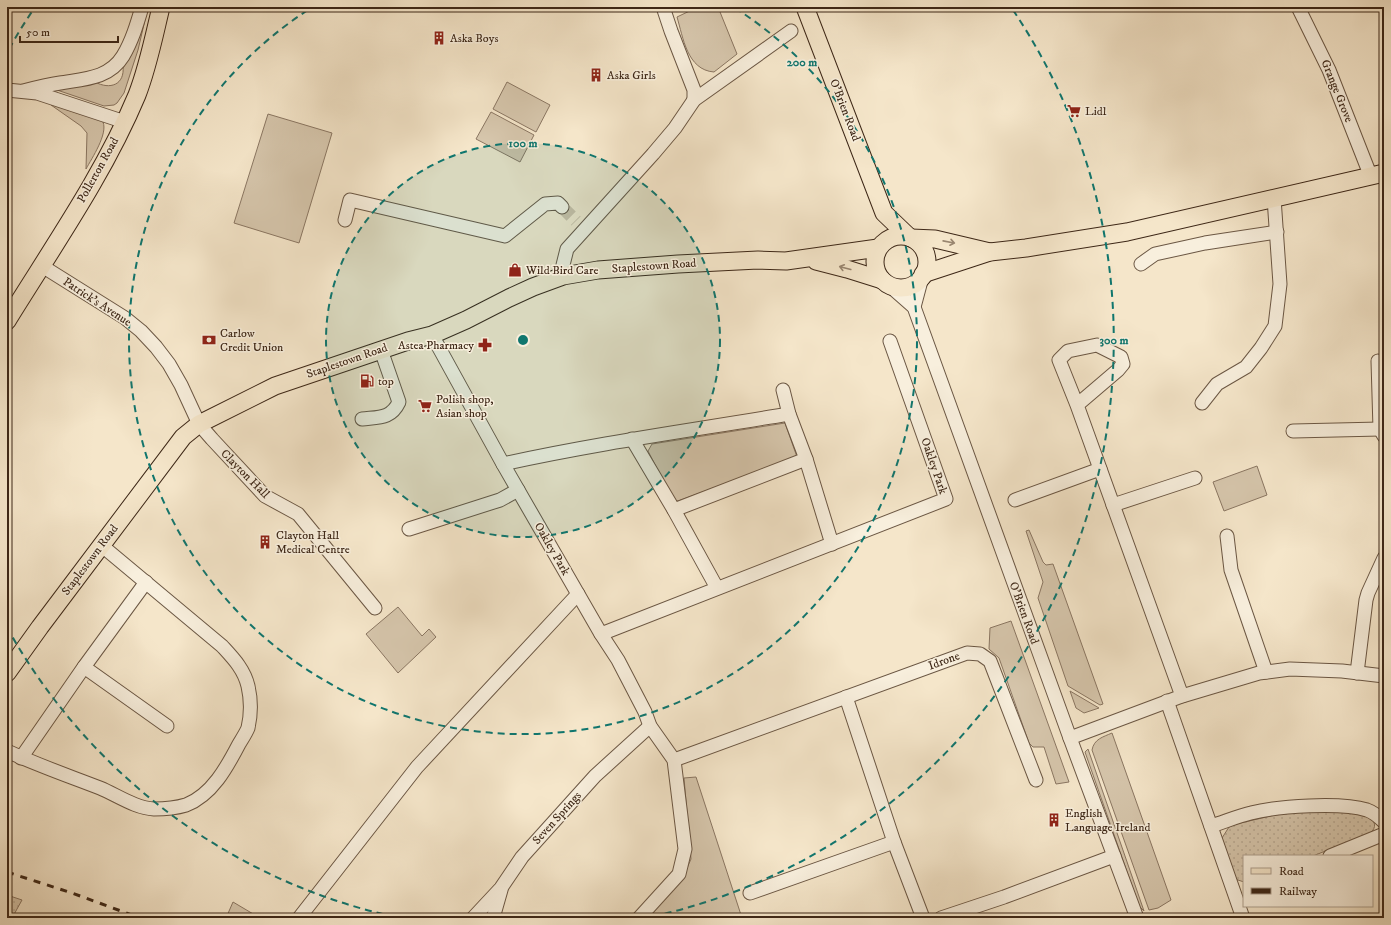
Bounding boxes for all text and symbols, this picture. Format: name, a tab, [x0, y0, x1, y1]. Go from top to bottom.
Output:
scale bar	[20, 18, 118, 44]
text: 50 m	[26, 25, 50, 40]
building icon: Aska Boys	[431, 30, 447, 46]
place label: Aska Boys	[450, 31, 498, 46]
text: 200 m	[787, 55, 817, 70]
street label: Grange Grove	[1318, 57, 1356, 125]
building icon: Aska Girls	[588, 67, 604, 83]
place label: Aska Girls	[607, 68, 656, 83]
street label: O'Brien Road	[826, 77, 864, 143]
supermarket icon: Lidl	[1066, 103, 1082, 119]
place label: Lidl	[1085, 104, 1107, 119]
street label: Pollerton Road	[74, 135, 122, 205]
text: 100 m	[509, 136, 537, 151]
one-way arrow	[943, 239, 956, 247]
street label: Staplestown Road	[611, 256, 697, 276]
shop icon: Wild Bird Care	[507, 262, 523, 278]
place label: Wild Bird Care	[525, 263, 598, 278]
one-way arrow	[839, 264, 852, 272]
street label: Patrick's Avenue	[60, 274, 134, 330]
place label: Carlow Credit Union	[220, 326, 284, 355]
bank icon: Carlow Credit Union	[201, 332, 217, 348]
centre of rings	[516, 333, 530, 347]
text: 300 m	[1100, 333, 1128, 348]
pharmacy icon: Astea Pharmacy	[477, 337, 493, 353]
place label: Astea Pharmacy	[398, 338, 474, 353]
street label: Staplestown Road	[304, 340, 390, 382]
fuel station icon: top	[359, 373, 375, 389]
place label: top	[378, 374, 394, 389]
place label: Polish shop, Asian shop	[436, 392, 493, 421]
supermarket icon: Polish shop, Asian shop	[417, 398, 433, 414]
street label: Oakley Park	[917, 436, 951, 496]
street label: Clayton Hall	[217, 446, 273, 502]
street label: Oakley Park	[531, 520, 573, 578]
street label: Staplestown Road	[59, 522, 122, 598]
place label: Clayton Hall Medical Centre	[276, 528, 350, 557]
building icon: Clayton Hall Medical Centre	[257, 534, 273, 550]
street label: O'Brien Road	[1006, 580, 1042, 646]
street label: Idrone	[926, 648, 962, 674]
street label: Seven Springs	[529, 788, 585, 848]
place label: English Language Ireland	[1065, 806, 1150, 835]
building icon: English Language Ireland	[1046, 812, 1062, 828]
legend	[1243, 855, 1373, 907]
text: Road	[1279, 864, 1304, 879]
text: Railway	[1279, 884, 1317, 899]

